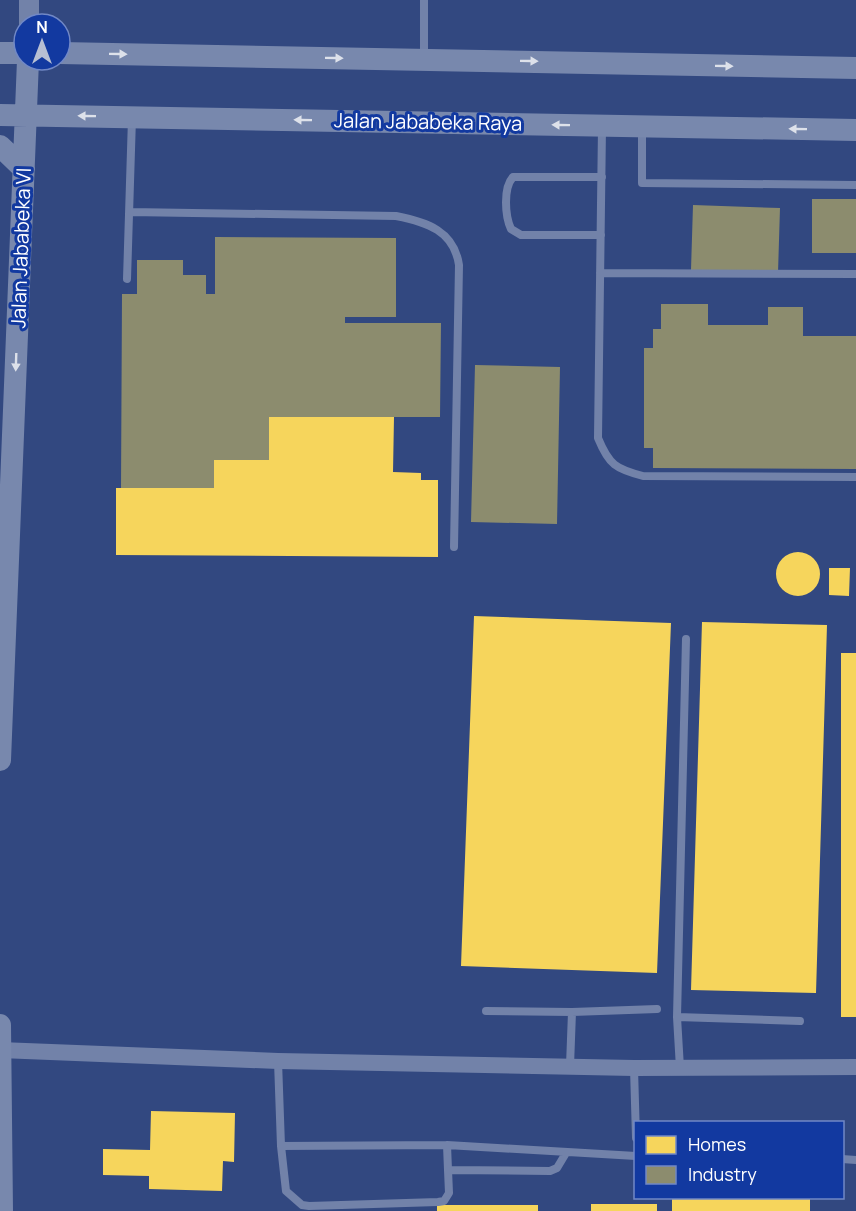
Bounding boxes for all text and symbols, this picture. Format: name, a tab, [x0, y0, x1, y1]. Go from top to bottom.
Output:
north arrow	[12, 12, 72, 72]
text: N	[36, 16, 48, 38]
one-way arrow	[109, 49, 128, 59]
one-way arrow	[325, 53, 344, 62]
one-way arrow	[520, 57, 539, 66]
one-way arrow	[715, 61, 734, 70]
street label: Jalan Jababeka Raya	[334, 106, 522, 137]
one-way arrow	[77, 111, 96, 121]
one-way arrow	[293, 115, 312, 125]
one-way arrow	[551, 120, 570, 130]
one-way arrow	[788, 124, 807, 134]
street label: Jalan Jababeka VI	[4, 167, 37, 329]
one-way arrow	[12, 353, 21, 372]
legend	[634, 1121, 844, 1199]
text: Homes	[688, 1132, 746, 1156]
text: Industry	[688, 1162, 757, 1186]

